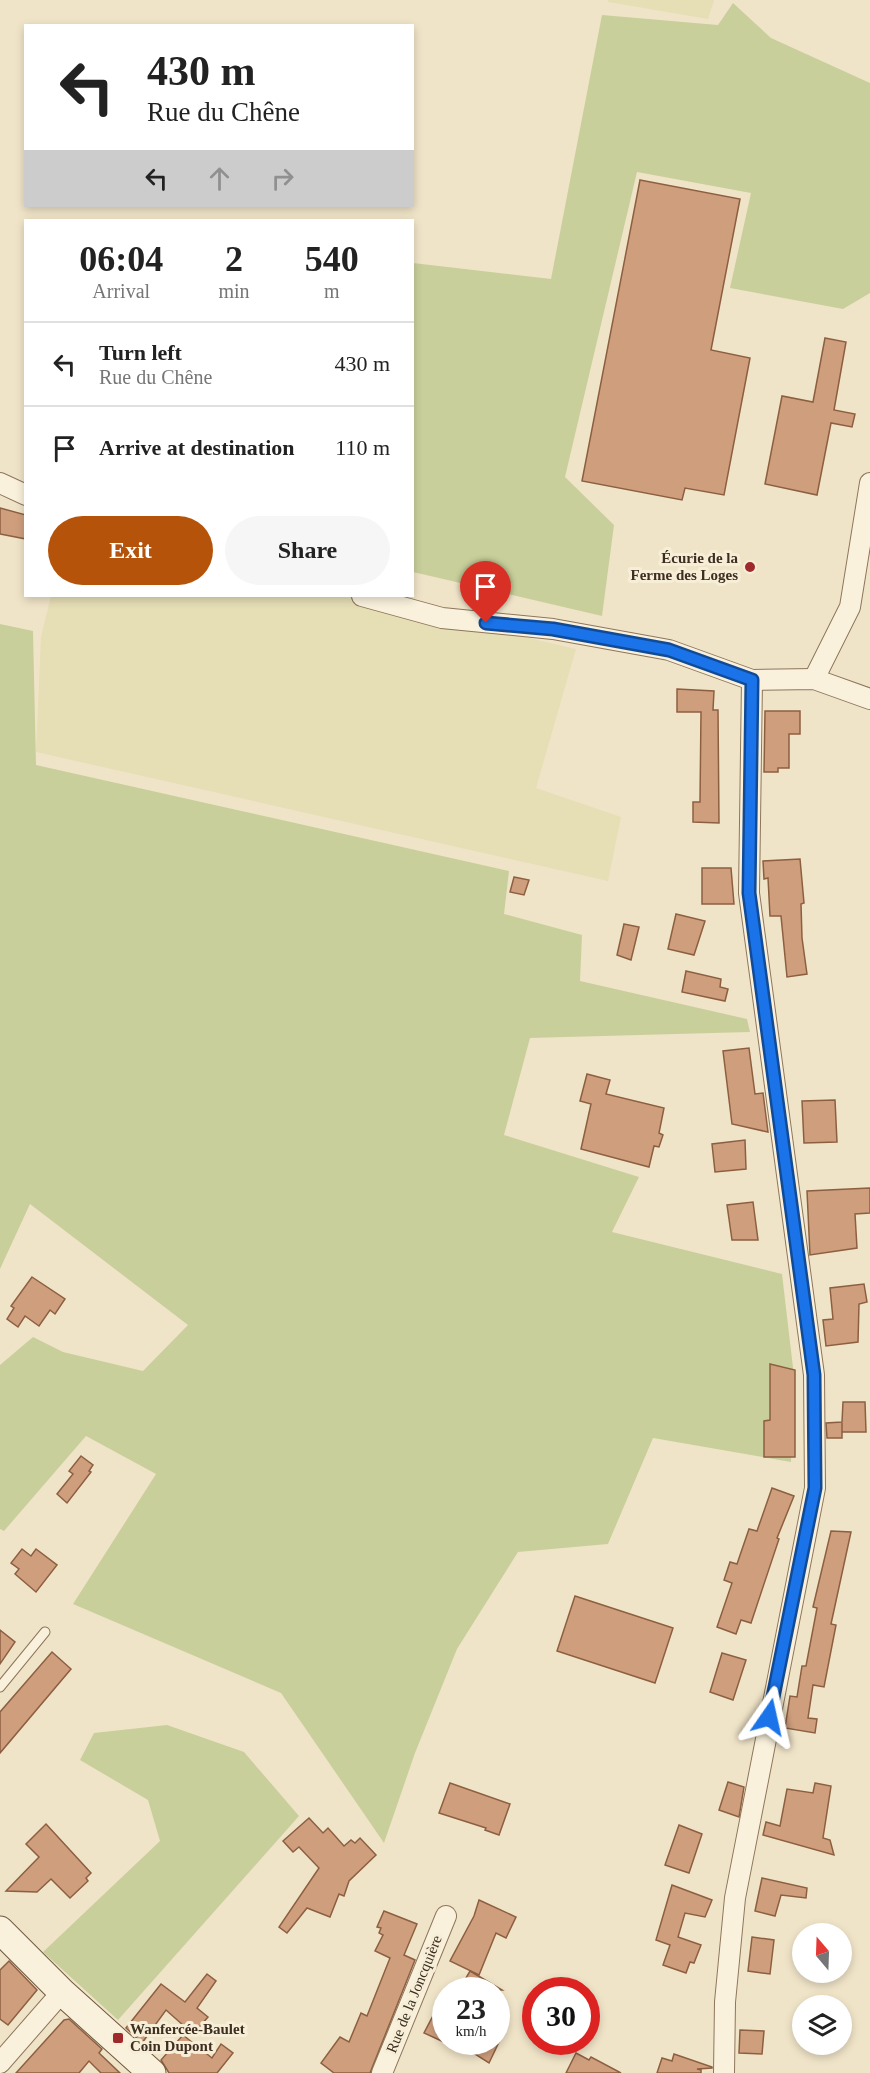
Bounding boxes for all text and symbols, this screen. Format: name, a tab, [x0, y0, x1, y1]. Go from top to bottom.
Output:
icon: left	[48, 48, 126, 126]
text: 430 m	[147, 48, 256, 94]
text: Rue du Chêne	[147, 97, 300, 127]
icon: left	[140, 162, 173, 195]
icon: ahead	[203, 162, 236, 195]
icon: right	[266, 162, 299, 195]
text: 06:04	[79, 239, 163, 279]
text: 2	[225, 239, 243, 279]
text: 540	[305, 239, 359, 279]
text: Arrival	[92, 280, 150, 302]
text: min	[218, 280, 250, 302]
text: m	[324, 280, 340, 302]
text: Turn left	[99, 340, 182, 365]
icon: left	[48, 348, 81, 381]
text: 430 m	[334, 351, 390, 376]
text: Rue du Chêne	[99, 366, 212, 388]
icon: arrive	[48, 432, 81, 465]
text: Arrive at destination	[99, 435, 295, 460]
text: 110 m	[335, 435, 390, 460]
button: Exit	[48, 516, 213, 585]
button: Share	[225, 516, 390, 585]
place label: Écurie de la Ferme des Loges	[631, 550, 738, 583]
marker: Écurie de la Ferme des Loges	[743, 560, 757, 574]
pin	[460, 561, 511, 623]
icon: arrive	[469, 570, 502, 603]
position arrow	[737, 1685, 801, 1749]
north arrow	[792, 1923, 852, 1983]
map controls	[792, 1923, 852, 2055]
street label: Rue de la Joncquière	[383, 1933, 445, 2055]
speed limit sign: 30	[522, 1977, 600, 2055]
text: 23	[456, 1992, 486, 2025]
button: layers	[792, 1995, 852, 2055]
place label: Wanfercée-Baulet Coin Dupont	[130, 2021, 245, 2054]
text: km/h	[456, 2023, 486, 2039]
marker: Wanfercée-Baulet Coin Dupont	[111, 2031, 125, 2045]

